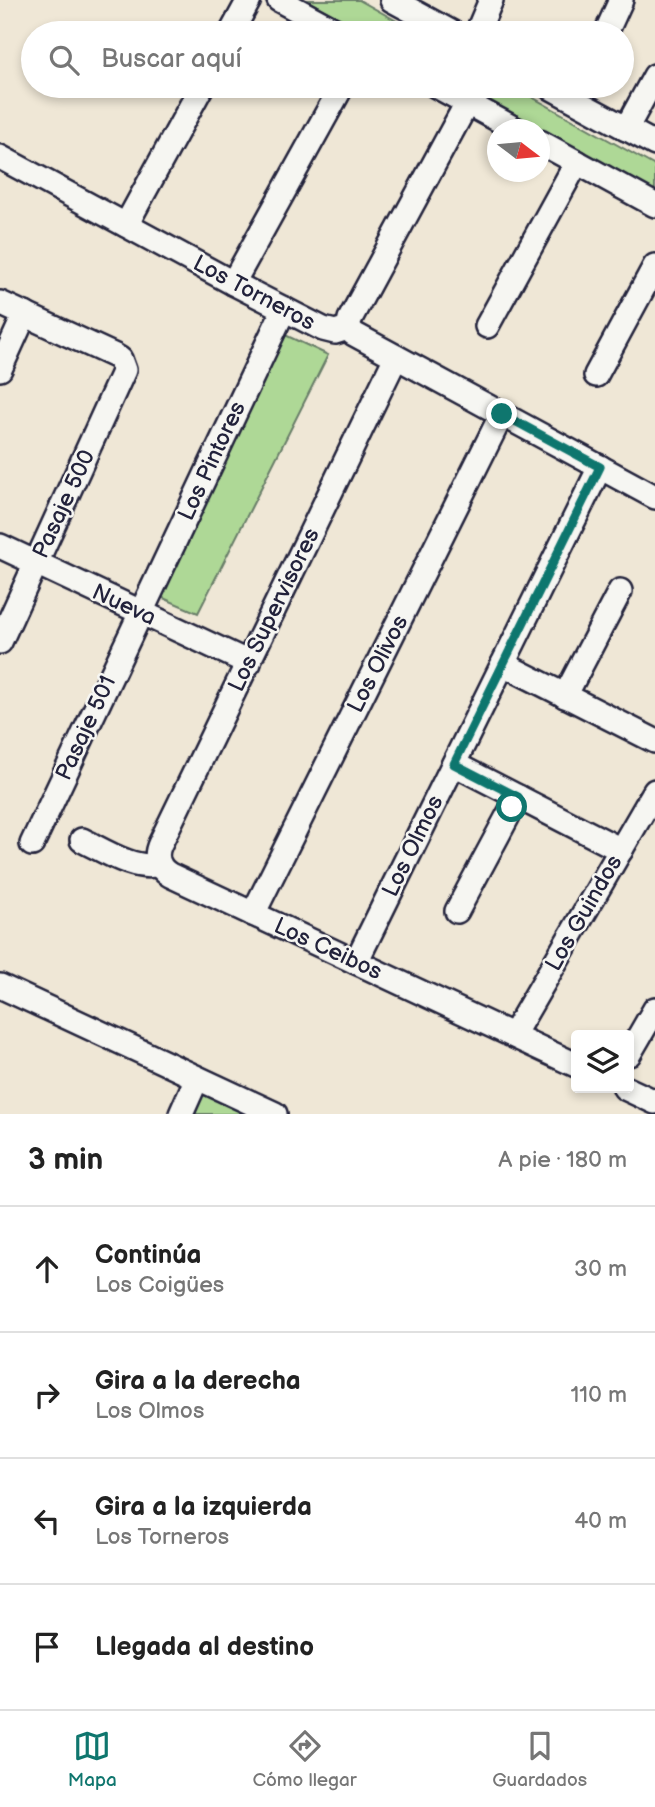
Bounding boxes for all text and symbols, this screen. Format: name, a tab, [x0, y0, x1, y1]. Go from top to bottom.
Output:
search box	[21, 21, 634, 98]
icon: search	[45, 41, 83, 79]
text: Buscar aquí	[101, 44, 242, 75]
north arrow	[487, 119, 550, 182]
street label: Los Torneros	[188, 249, 320, 337]
street label: Los Pintores	[172, 397, 252, 525]
route end	[486, 398, 517, 429]
street label: Pasaje 500	[27, 445, 101, 563]
street label: Los Supervisores	[222, 524, 326, 696]
street label: Nueva	[88, 578, 160, 632]
street label: Los Olivos	[342, 611, 414, 717]
street label: Pasaje 501	[50, 671, 122, 785]
street label: Los Olmos	[376, 791, 450, 901]
route start	[496, 791, 527, 822]
street label: Los Guindos	[540, 850, 628, 976]
street label: Los Ceibos	[270, 912, 386, 986]
map controls	[571, 1030, 634, 1093]
button: layers	[571, 1030, 634, 1093]
text: 3 min	[28, 1142, 103, 1178]
text: A pie · 180 m	[498, 1146, 627, 1174]
text: Continúa	[95, 1240, 202, 1271]
icon: ahead	[28, 1250, 66, 1288]
text: 30 m	[574, 1255, 627, 1283]
text: Los Coigües	[95, 1271, 224, 1299]
text: Gira a la derecha	[95, 1366, 301, 1397]
icon: right	[28, 1376, 66, 1414]
text: 110 m	[570, 1381, 627, 1409]
text: Los Olmos	[95, 1397, 204, 1425]
text: Gira a la izquierda	[95, 1492, 312, 1523]
icon: left	[28, 1502, 66, 1540]
text: 40 m	[574, 1507, 627, 1535]
text: Los Torneros	[95, 1523, 229, 1551]
icon: arrive	[28, 1628, 66, 1666]
text: Llegada al destino	[95, 1632, 314, 1663]
tab: Mapa	[68, 1727, 117, 1792]
tab: Cómo llegar	[252, 1727, 357, 1792]
tab: Guardados	[492, 1727, 587, 1792]

